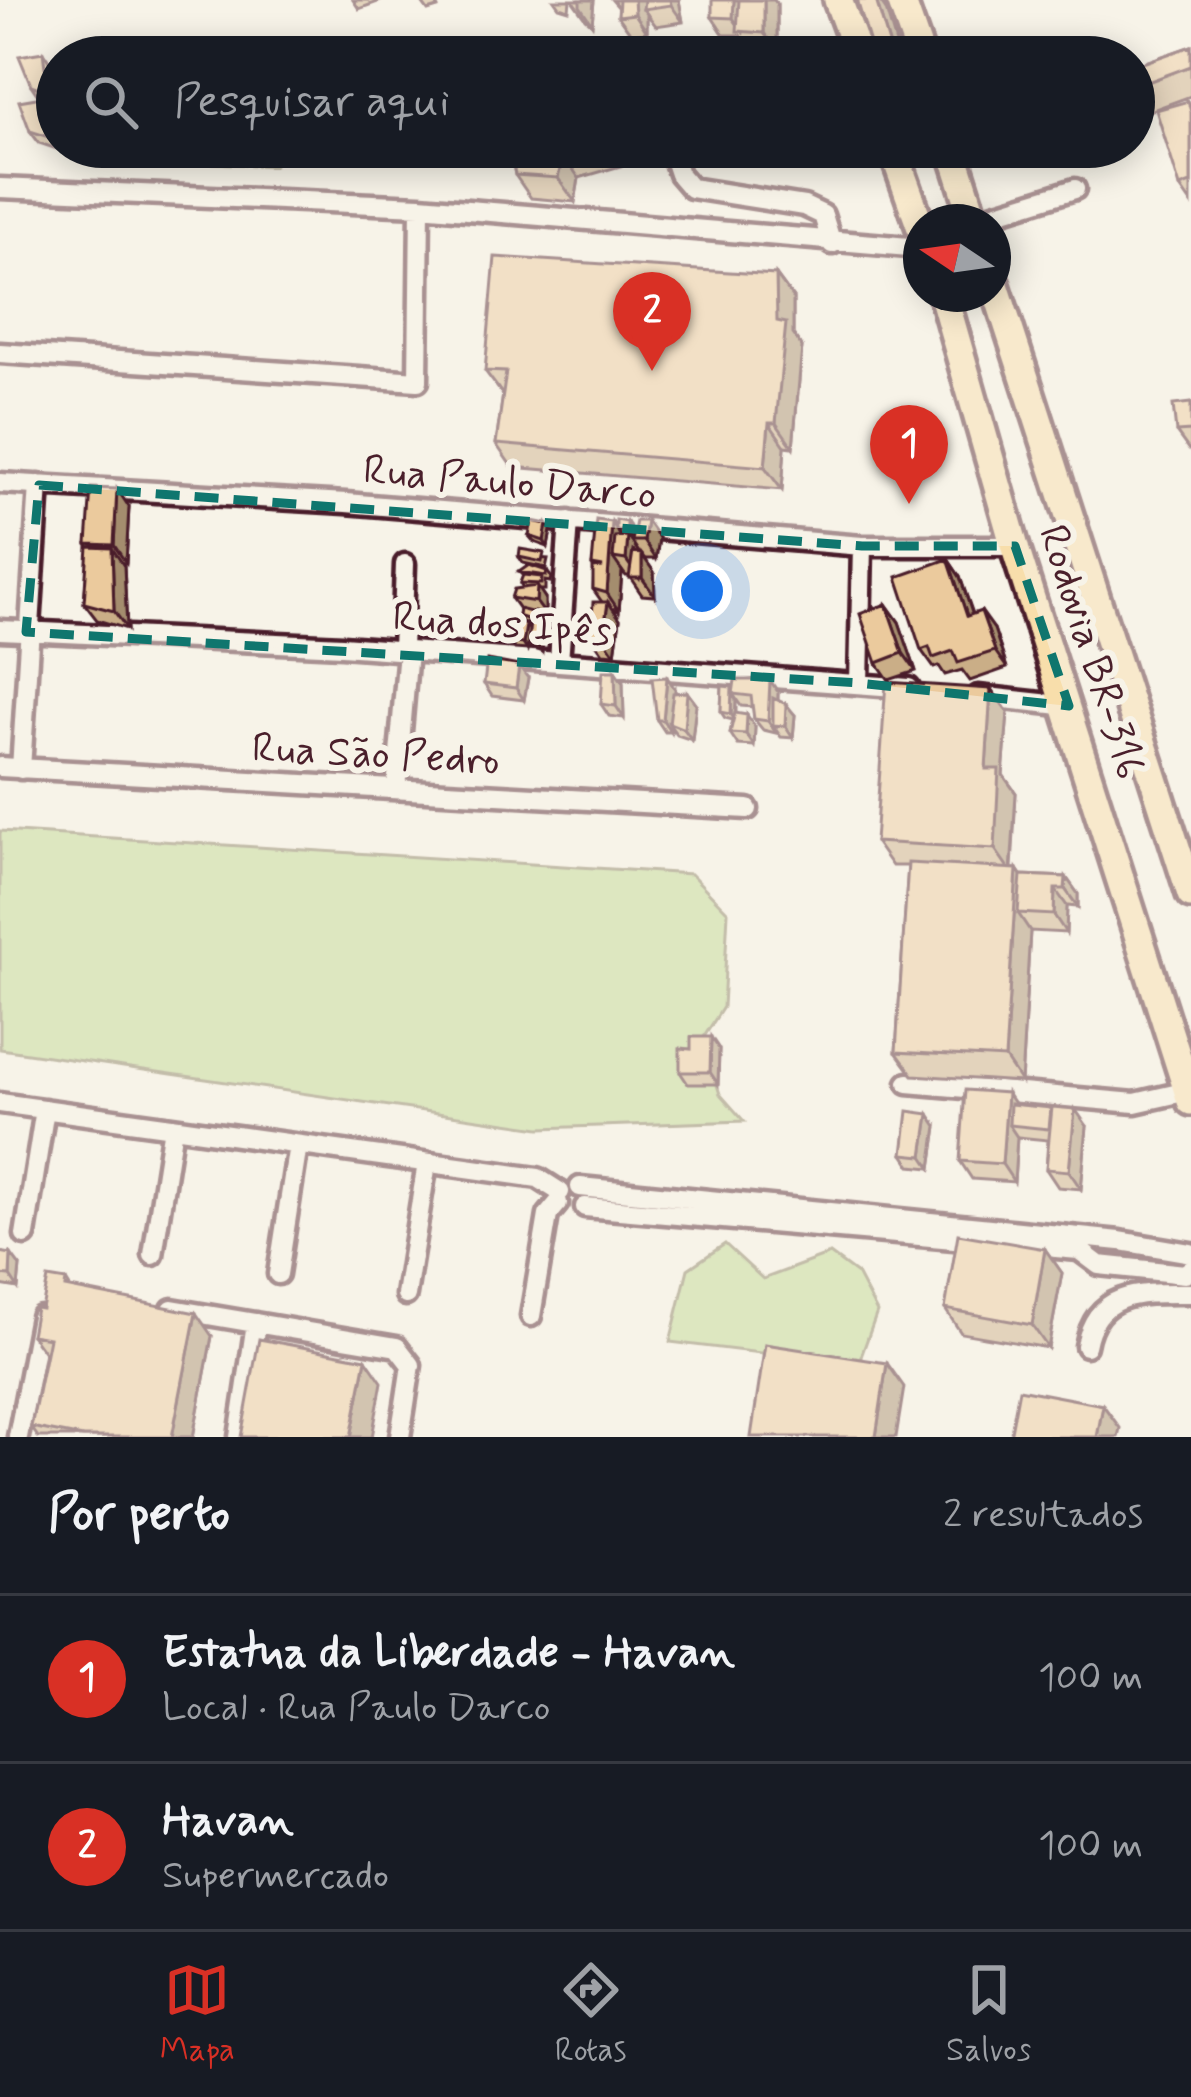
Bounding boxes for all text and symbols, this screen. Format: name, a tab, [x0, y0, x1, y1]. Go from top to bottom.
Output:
search box	[36, 36, 1155, 168]
icon: search	[78, 69, 144, 135]
text: Pesquisar aqui	[174, 73, 450, 132]
north arrow	[903, 204, 1011, 312]
pin: 2	[613, 272, 691, 371]
pin: 1	[870, 405, 948, 504]
street label: Rua Paulo Darco	[361, 443, 659, 524]
street label: Rodovia BR-316	[1024, 518, 1158, 786]
your location	[672, 561, 732, 621]
street label: Rua dos Ipês	[391, 590, 613, 661]
street label: Rua São Pedro	[250, 722, 501, 789]
text: Por perto	[48, 1482, 230, 1548]
text: 2 resultados	[943, 1490, 1143, 1541]
text: Estatua da Liberdade - Havan	[162, 1624, 735, 1683]
text: 1	[78, 1653, 96, 1704]
text: 100 m	[1038, 1653, 1143, 1704]
text: Local · Rua Paulo Darco	[162, 1683, 550, 1734]
text: Havan	[162, 1792, 293, 1851]
text: 2	[77, 1821, 97, 1872]
text: 100 m	[1038, 1821, 1143, 1872]
text: Supermercado	[162, 1851, 389, 1902]
tab: Mapa	[160, 1957, 235, 2073]
tab: Rotas	[555, 1957, 626, 2073]
tab: Salvos	[946, 1957, 1031, 2073]

